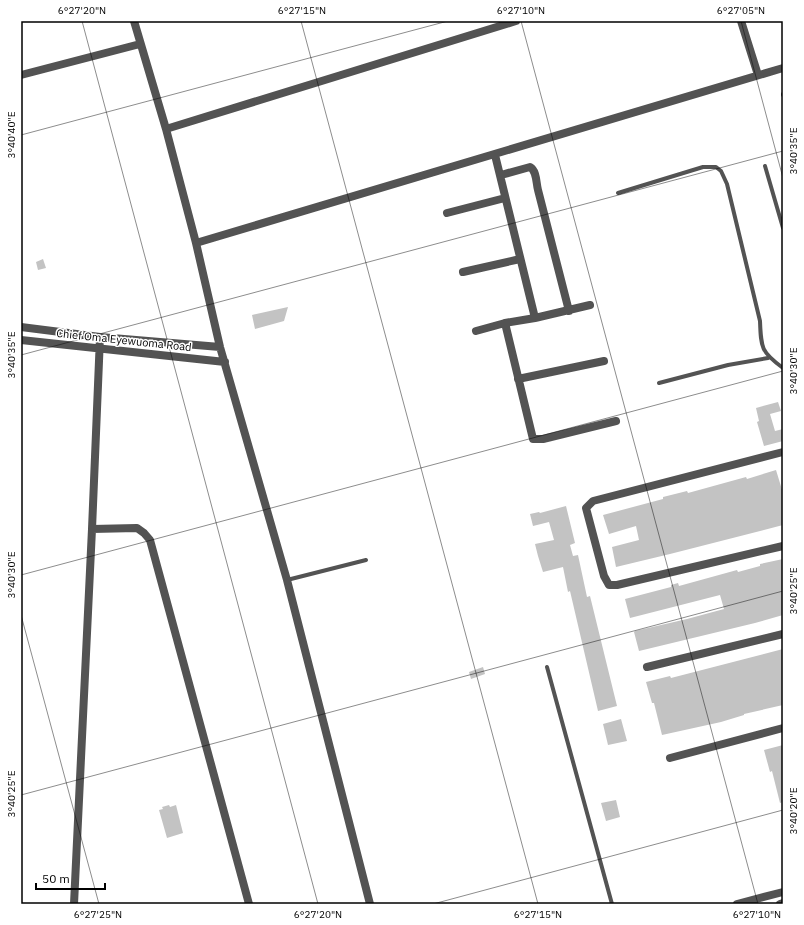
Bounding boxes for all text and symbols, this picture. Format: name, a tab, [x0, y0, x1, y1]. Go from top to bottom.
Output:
text: 6°27'20"N	[58, 4, 106, 17]
text: 6°27'15"N	[278, 4, 326, 17]
text: 6°27'10"N	[497, 4, 545, 17]
text: 6°27'05"N	[717, 4, 765, 17]
text: 3°40'40"E	[5, 111, 18, 159]
text: 3°40'35"E	[787, 127, 800, 175]
street label: Chief Oma Eyewuoma Road	[56, 326, 192, 354]
text: 3°40'35"E	[5, 331, 18, 379]
text: 3°40'30"E	[787, 347, 800, 395]
text: 3°40'30"E	[5, 551, 18, 599]
text: 3°40'25"E	[787, 567, 800, 615]
text: 3°40'25"E	[5, 770, 18, 818]
text: 3°40'20"E	[787, 787, 800, 835]
scale bar	[36, 865, 105, 891]
text: 50 m	[42, 871, 70, 886]
text: 6°27'25"N	[74, 908, 122, 921]
text: 6°27'20"N	[294, 908, 342, 921]
text: 6°27'15"N	[514, 908, 562, 921]
text: 6°27'10"N	[733, 908, 781, 921]

